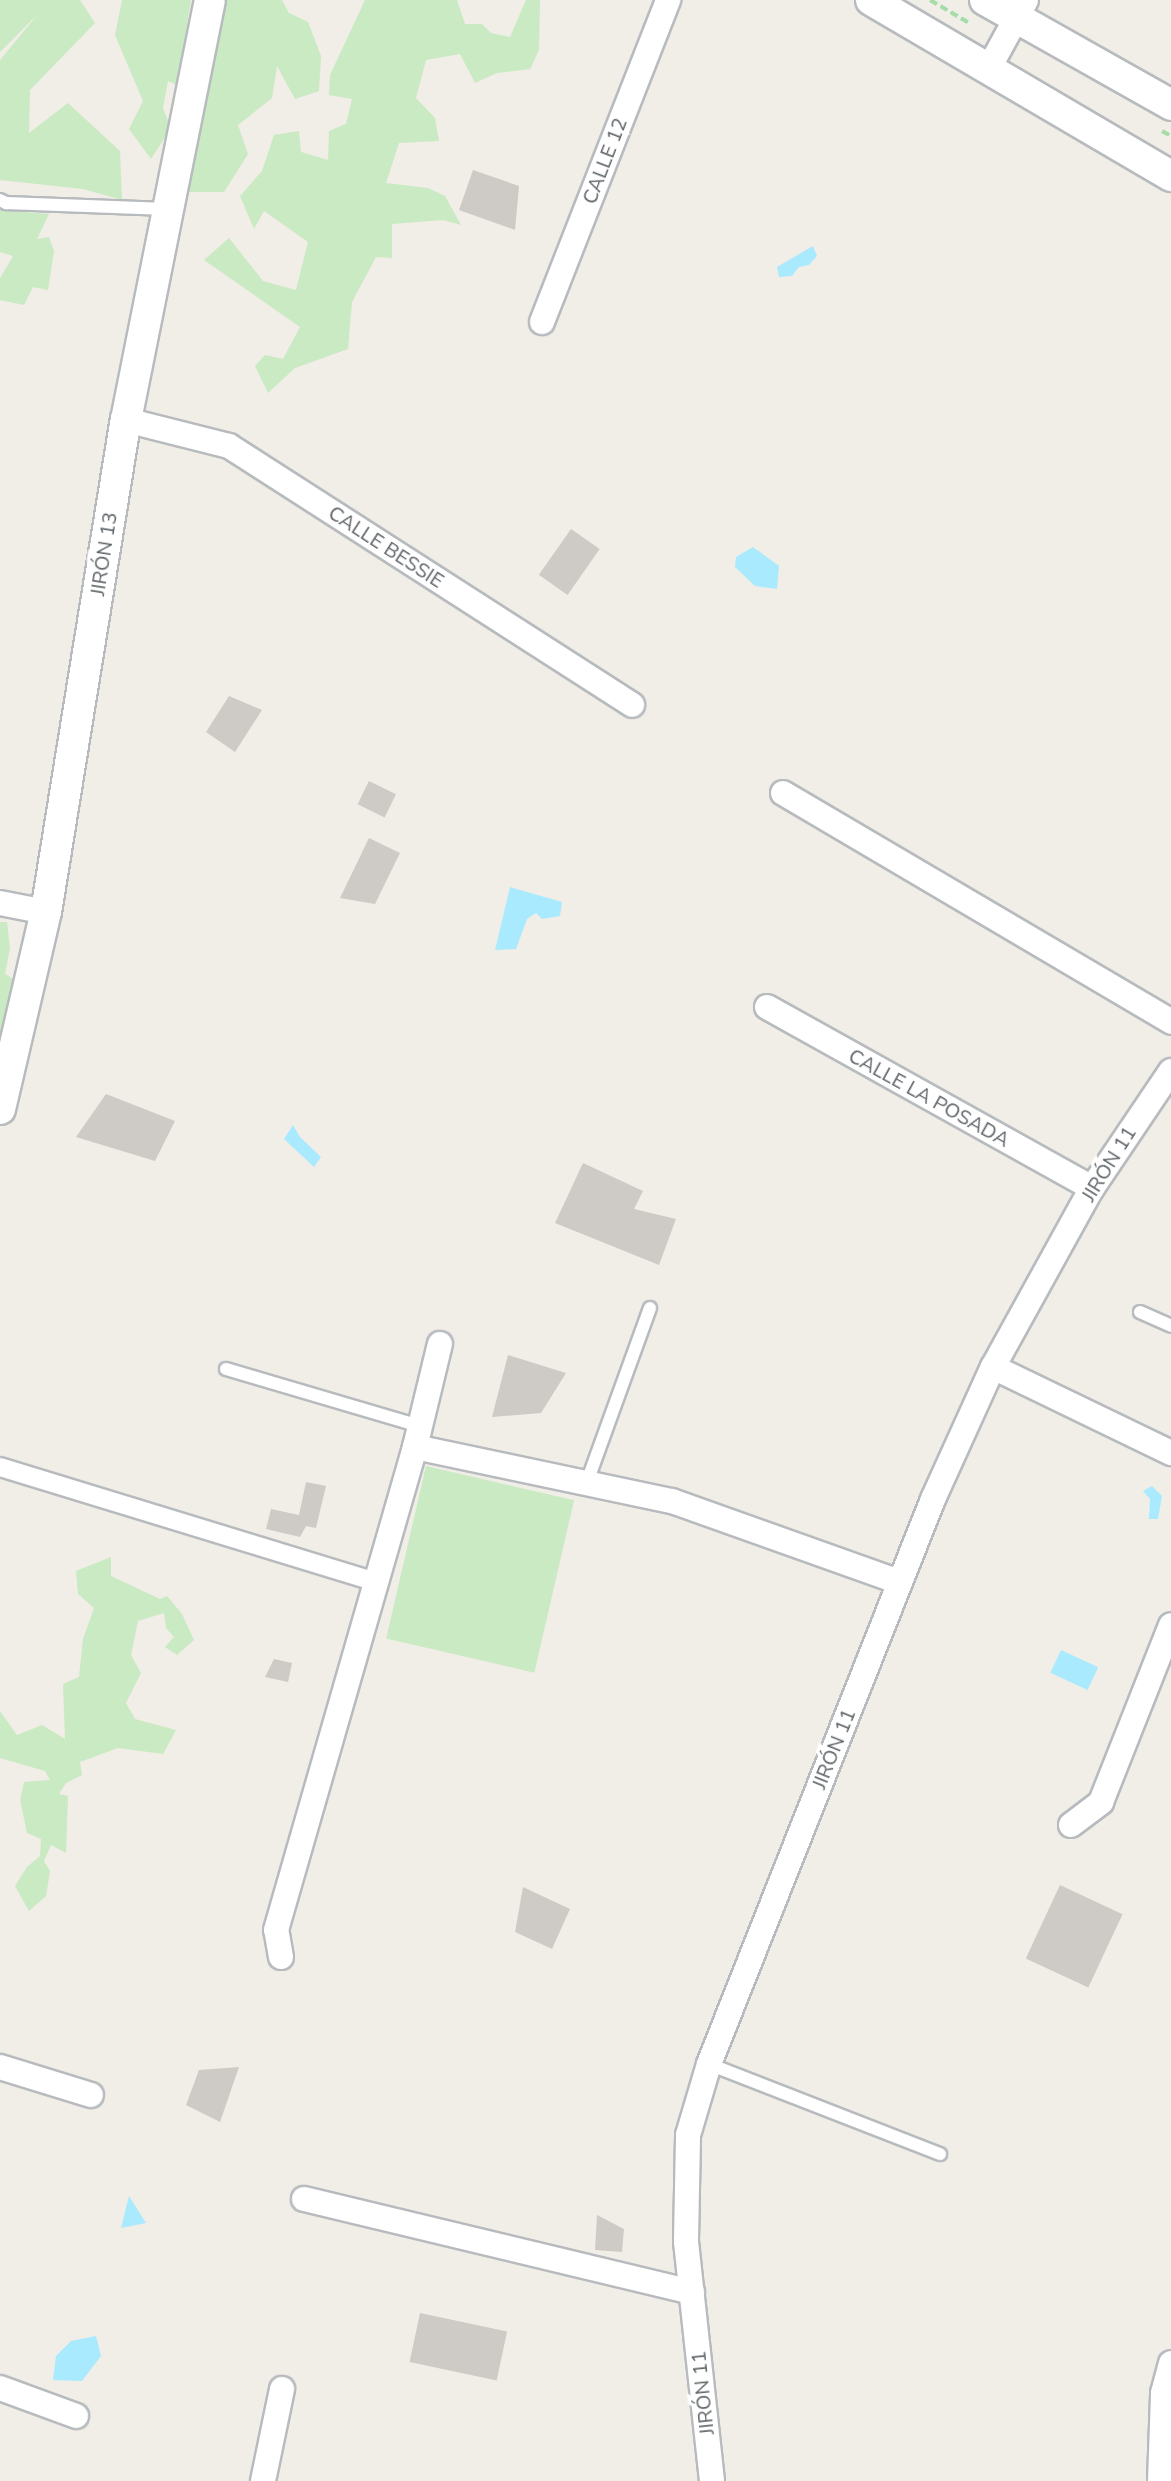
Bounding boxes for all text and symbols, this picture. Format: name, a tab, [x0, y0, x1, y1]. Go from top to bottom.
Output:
street label: CALLE 12	[578, 115, 632, 207]
street label: CALLE BESSIE	[324, 501, 448, 593]
street label: JIRÓN 13	[86, 511, 122, 597]
street label: CALLE LA POSADA	[844, 1044, 1014, 1152]
street label: JIRÓN 11	[1077, 1122, 1141, 1206]
street label: JIRÓN 11	[807, 1705, 861, 1793]
street label: JIRÓN 11	[687, 2350, 719, 2436]

